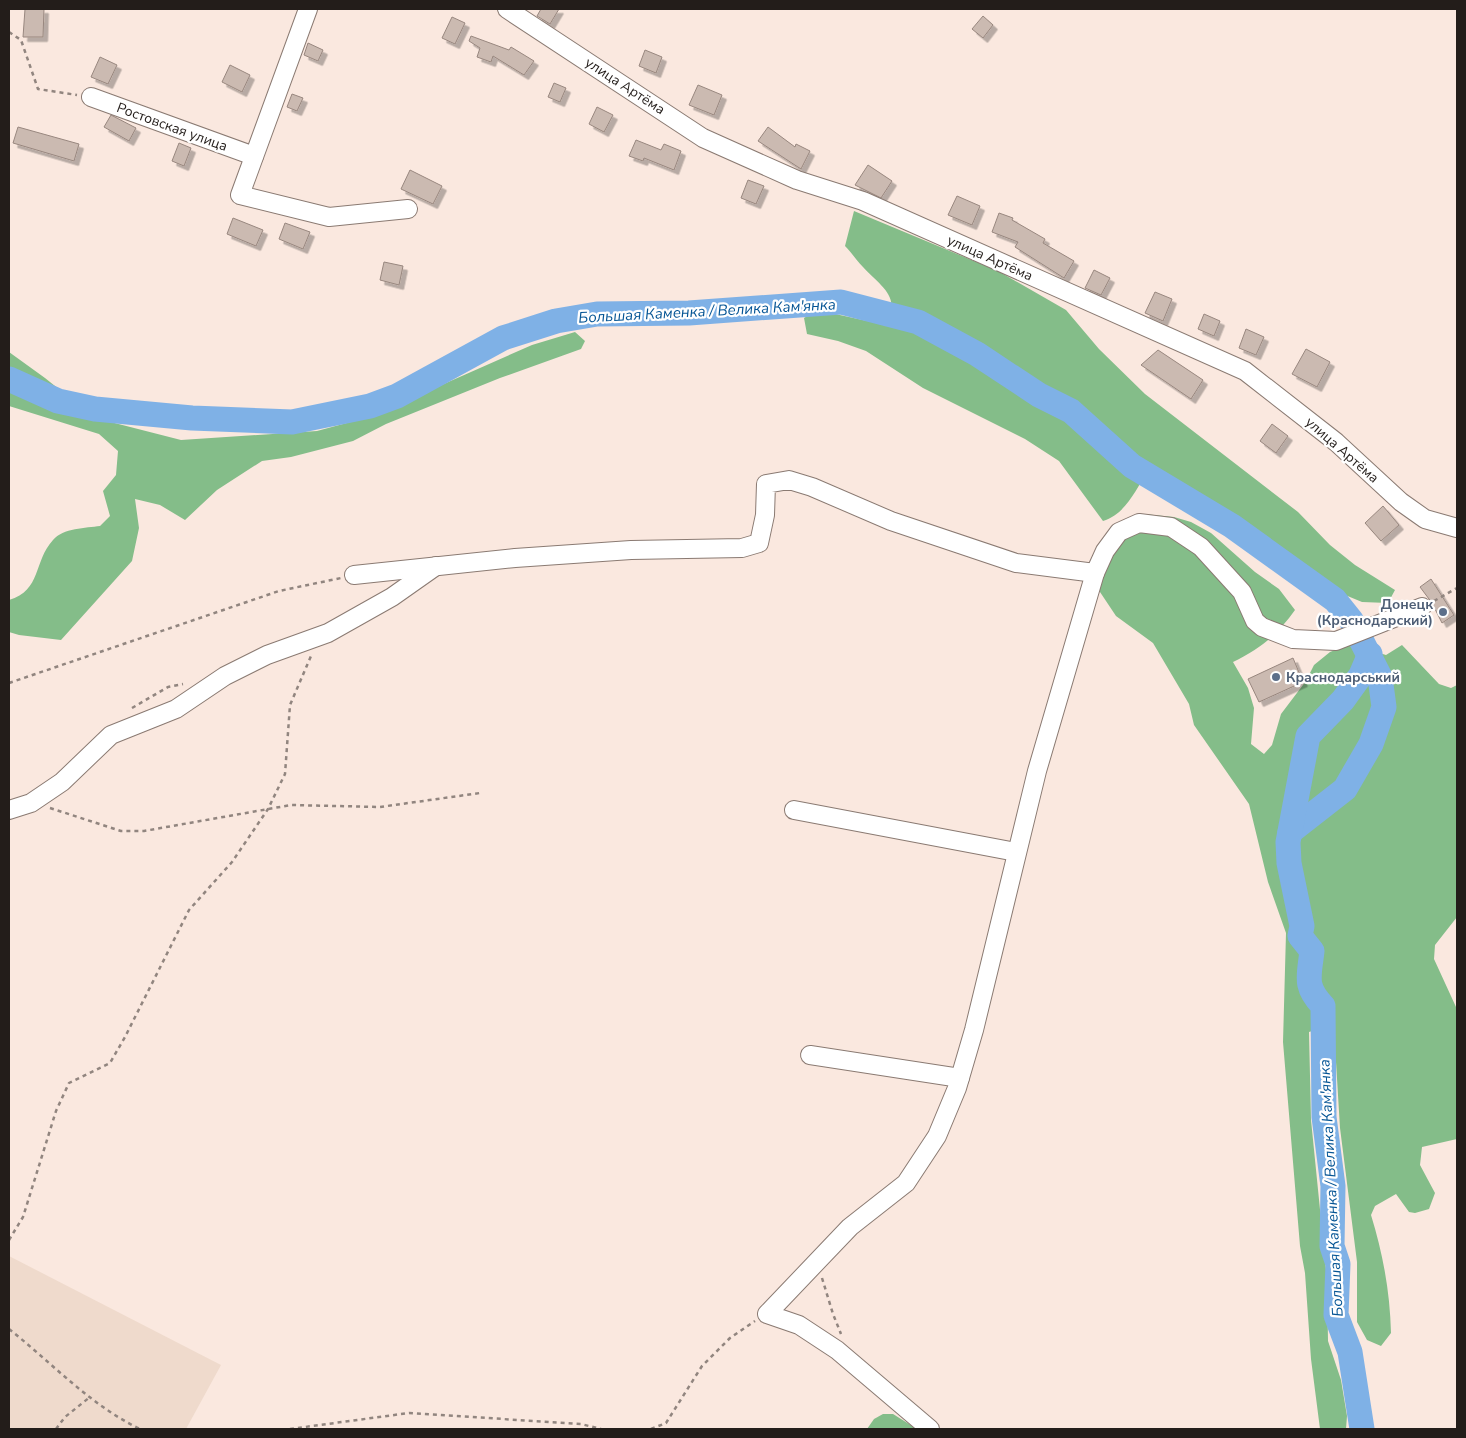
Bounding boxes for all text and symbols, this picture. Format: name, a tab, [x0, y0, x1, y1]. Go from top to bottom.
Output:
street label: улица Артёма	[581, 53, 669, 119]
street label: Ростовская улица	[114, 98, 230, 156]
street label: улица Артёма	[944, 231, 1036, 285]
water label: Большая Каменка / Велика Кам'янка	[578, 294, 836, 328]
street label: улица Артёма	[1301, 413, 1383, 487]
place label: Донецк (Краснодарский)	[1317, 595, 1433, 630]
marker: Донецк (Краснодарский)	[1437, 606, 1449, 618]
place label: Краснодарський	[1286, 668, 1400, 687]
marker: Краснодарський	[1270, 671, 1282, 683]
water label: Большая Каменка / Велика Кам'янка	[1314, 1059, 1348, 1317]

